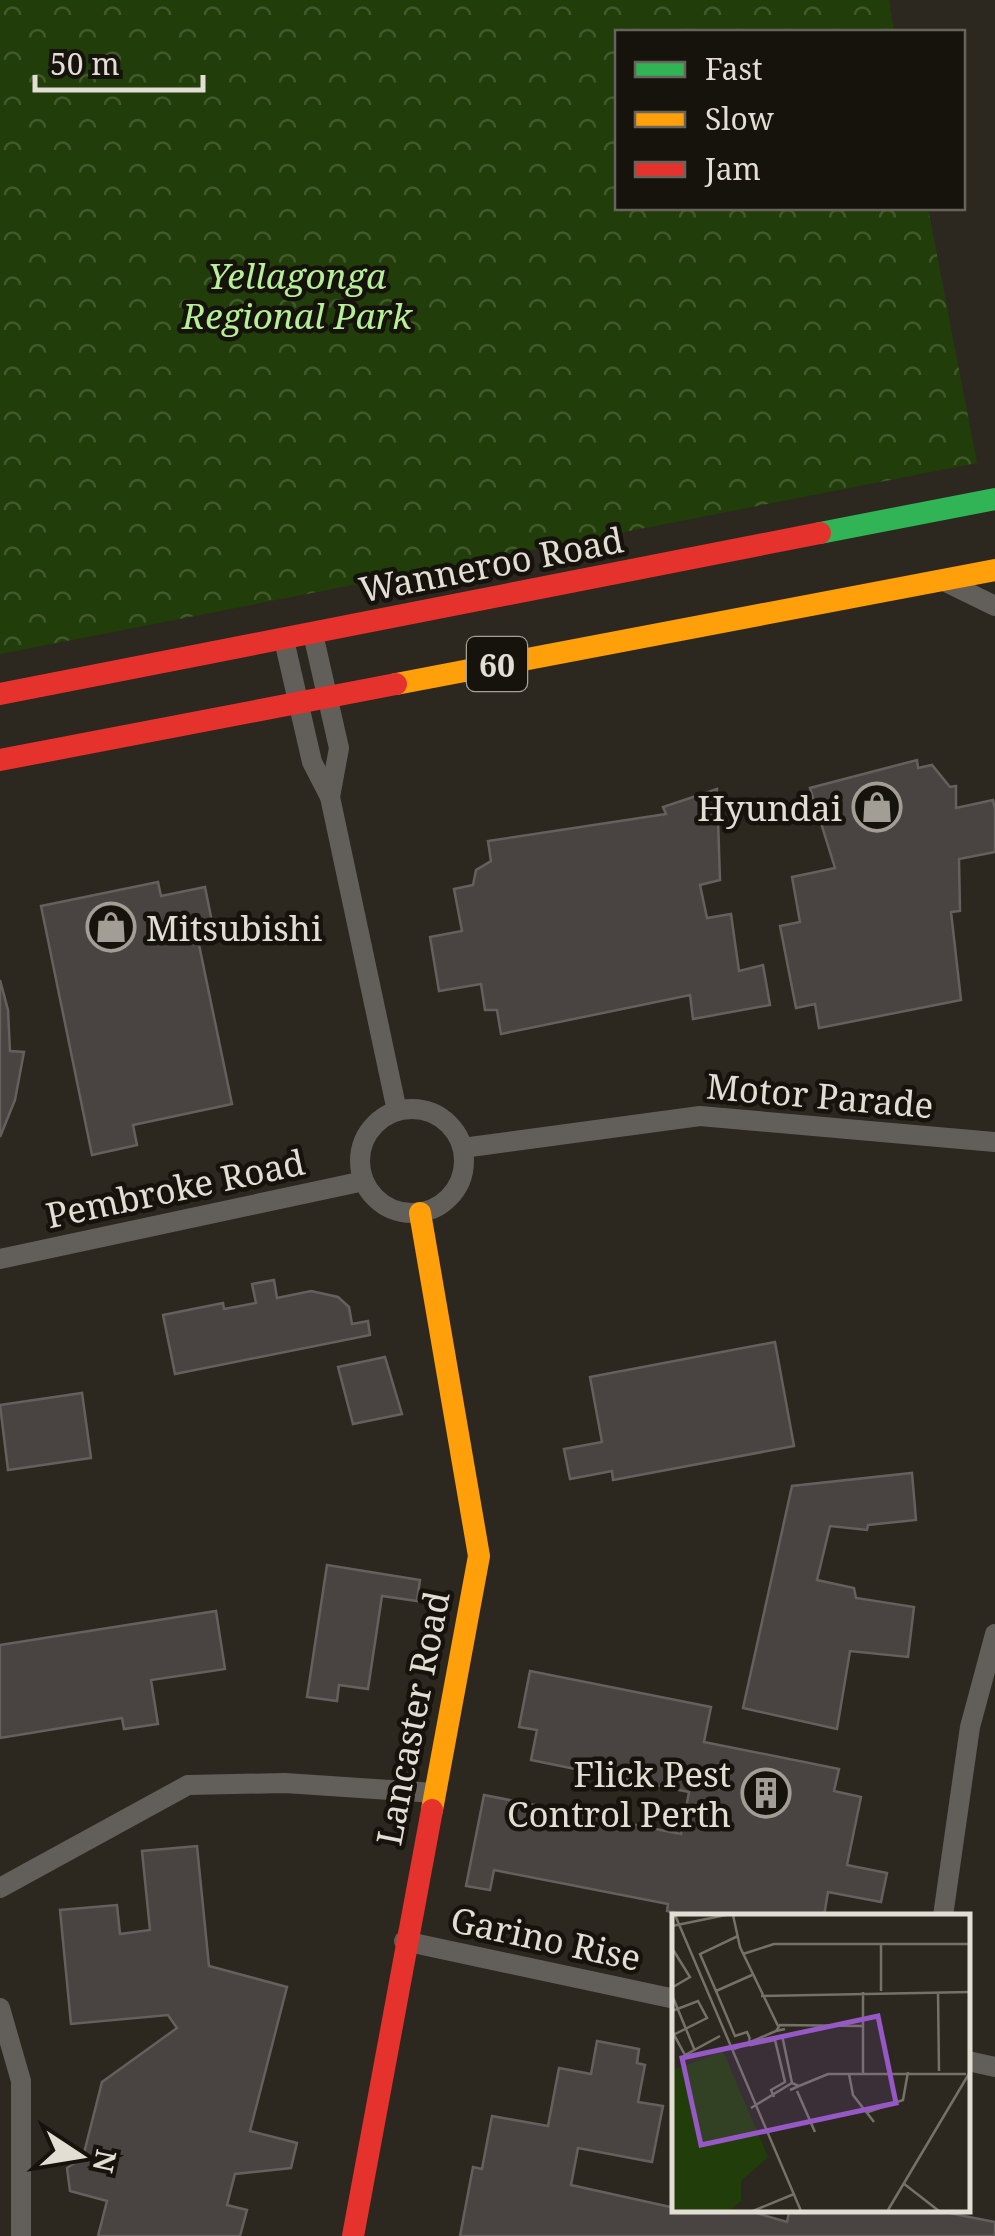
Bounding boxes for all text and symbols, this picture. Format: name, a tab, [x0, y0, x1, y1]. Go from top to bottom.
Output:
scale bar	[35, 30, 202, 92]
legend	[615, 30, 965, 210]
text: 50 m	[50, 43, 120, 84]
text: Fast	[705, 48, 762, 89]
text: Slow	[705, 98, 774, 139]
text: Jam	[704, 148, 761, 189]
park label: Yellagonga Regional Park	[181, 252, 413, 339]
street label: Wanneroo Road	[355, 515, 627, 613]
road number: 60	[467, 637, 527, 691]
shop icon: Hyundai	[851, 781, 903, 833]
place label: Hyundai	[697, 784, 842, 831]
shop icon: Mitsubishi	[85, 901, 137, 953]
place label: Mitsubishi	[146, 904, 322, 951]
street label: Motor Parade	[705, 1062, 935, 1128]
street label: Pembroke Road	[41, 1138, 309, 1238]
street label: Lancaster Road	[364, 1587, 460, 1849]
place label: Flick Pest Control Perth	[507, 1750, 731, 1837]
building icon: Flick Pest Control Perth	[740, 1767, 792, 1819]
street label: Garino Rise	[447, 1895, 645, 1981]
inset map	[672, 1914, 970, 2211]
north arrow	[30, 2106, 130, 2206]
text: N	[85, 2147, 126, 2176]

